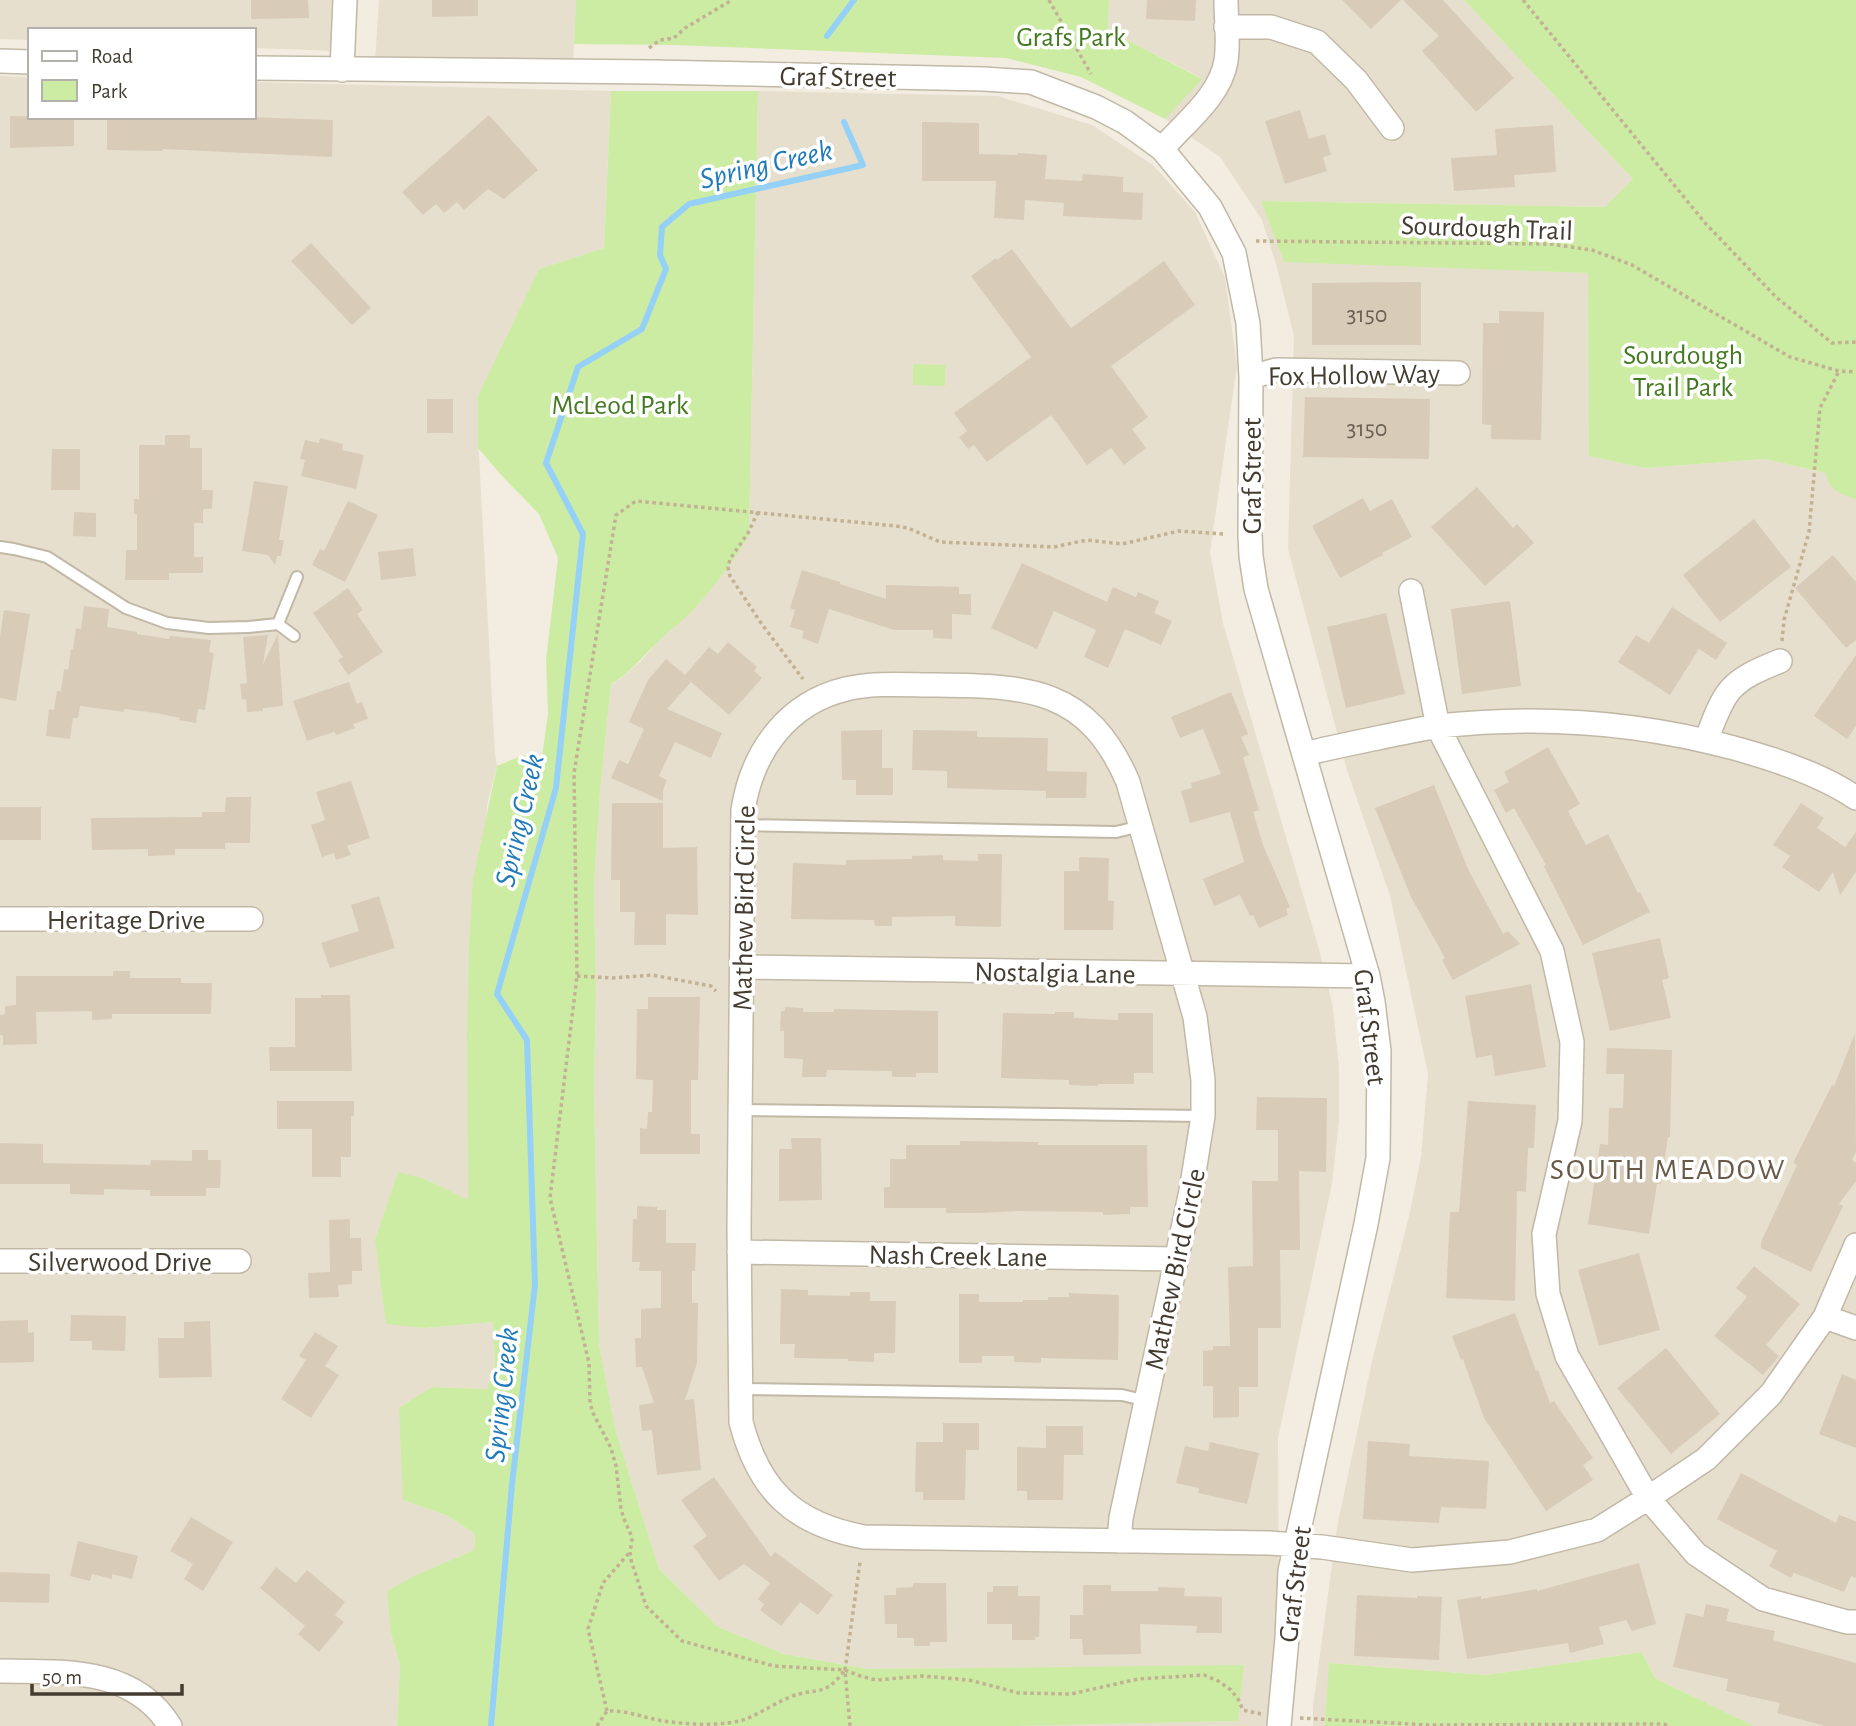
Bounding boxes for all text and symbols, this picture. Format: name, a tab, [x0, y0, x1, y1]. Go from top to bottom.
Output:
park label: Grafs Park	[1016, 24, 1126, 52]
legend	[28, 28, 256, 119]
text: Road	[91, 46, 133, 67]
street label: Graf Street	[779, 63, 897, 93]
text: Park	[91, 81, 128, 102]
water label: Spring Creek	[697, 135, 836, 195]
street label: Sourdough Trail	[1400, 212, 1573, 246]
house number: 3150	[1347, 303, 1387, 327]
park label: Sourdough Trail Park	[1623, 342, 1743, 402]
street label: Fox Hollow Way	[1268, 360, 1440, 392]
park label: McLeod Park	[552, 392, 689, 420]
house number: 3150	[1347, 417, 1387, 441]
street label: Graf Street	[1239, 418, 1267, 534]
water label: Spring Creek	[490, 751, 550, 889]
street label: Mathew Bird Circle	[729, 805, 761, 1011]
street label: Heritage Drive	[47, 907, 205, 935]
street label: Nostalgia Lane	[974, 959, 1136, 989]
street label: Graf Street	[1348, 968, 1390, 1087]
district label: SOUTH MEADOW	[1550, 1155, 1786, 1185]
street label: Mathew Bird Circle	[1141, 1166, 1211, 1373]
street label: Nash Creek Lane	[868, 1241, 1048, 1273]
street label: Silverwood Drive	[28, 1249, 212, 1277]
water label: Spring Creek	[480, 1326, 524, 1464]
street label: Graf Street	[1275, 1525, 1317, 1644]
scale bar	[32, 1652, 182, 1696]
text: 50 m	[42, 1667, 82, 1688]

